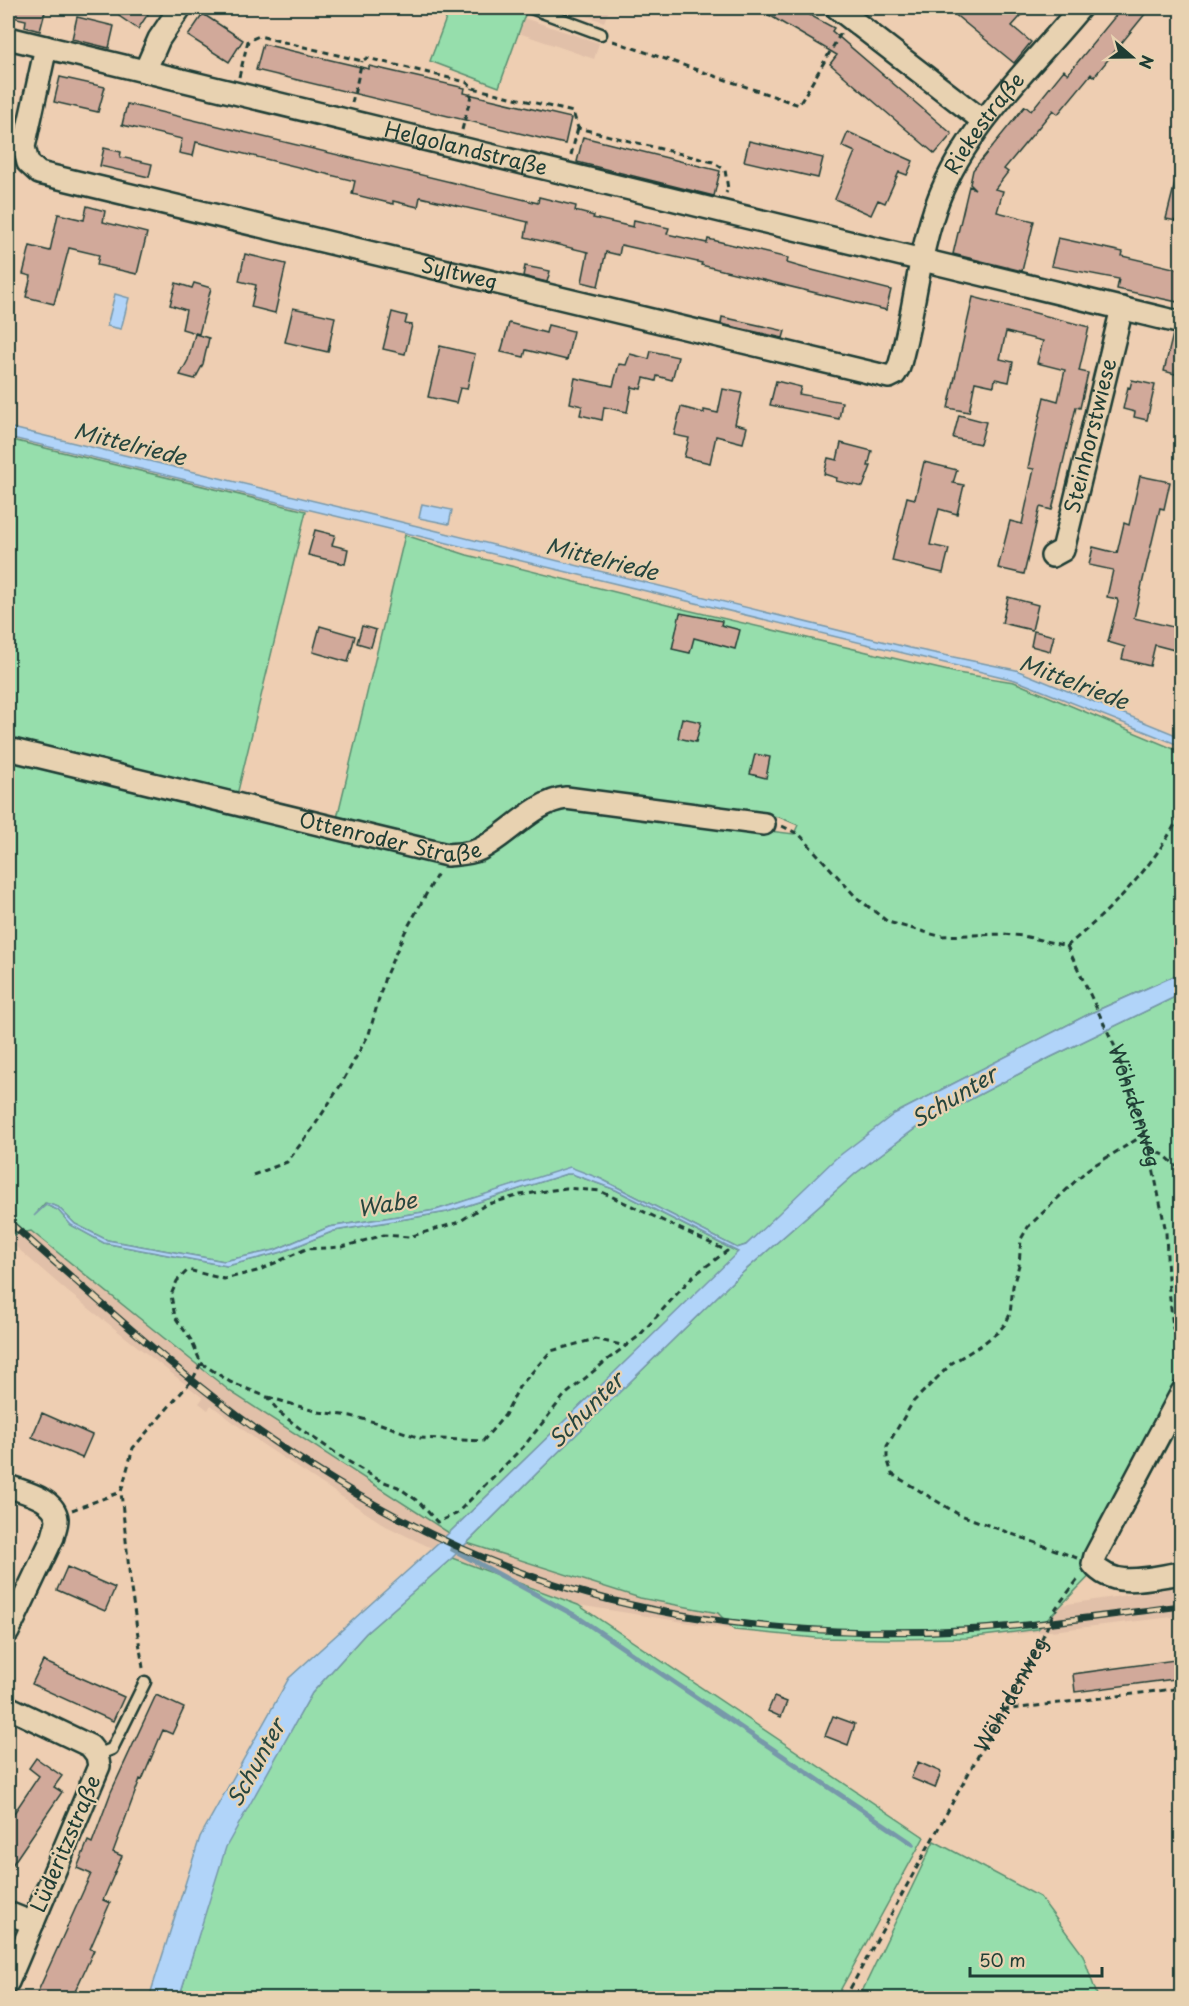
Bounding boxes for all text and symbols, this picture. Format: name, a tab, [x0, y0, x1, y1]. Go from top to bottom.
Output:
north arrow	[1102, 27, 1162, 87]
text: N	[1134, 52, 1160, 73]
street label: Riekestraße	[935, 64, 1031, 180]
street label: Helgolandstraße	[381, 112, 551, 182]
street label: Syltweg	[418, 247, 501, 297]
street label: Steinhorstwiese	[1055, 355, 1123, 516]
water label: Mittelriede	[71, 413, 191, 473]
water label: Mittelriede	[543, 528, 663, 588]
water label: Mittelriede	[1015, 645, 1135, 717]
street label: Ottenroder Straße	[296, 802, 486, 869]
street label: Wöhrdenweg	[1101, 1040, 1171, 1170]
water label: Schunter	[904, 1056, 1005, 1134]
water label: Wabe	[354, 1181, 420, 1224]
water label: Schunter	[540, 1362, 632, 1454]
street label: Wöhrdenweg	[965, 1631, 1055, 1758]
water label: Schunter	[217, 1710, 294, 1812]
street label: Lüderitzstraße	[21, 1770, 107, 1917]
scale bar	[970, 1940, 1102, 1978]
text: 50 m	[979, 1946, 1026, 1973]

